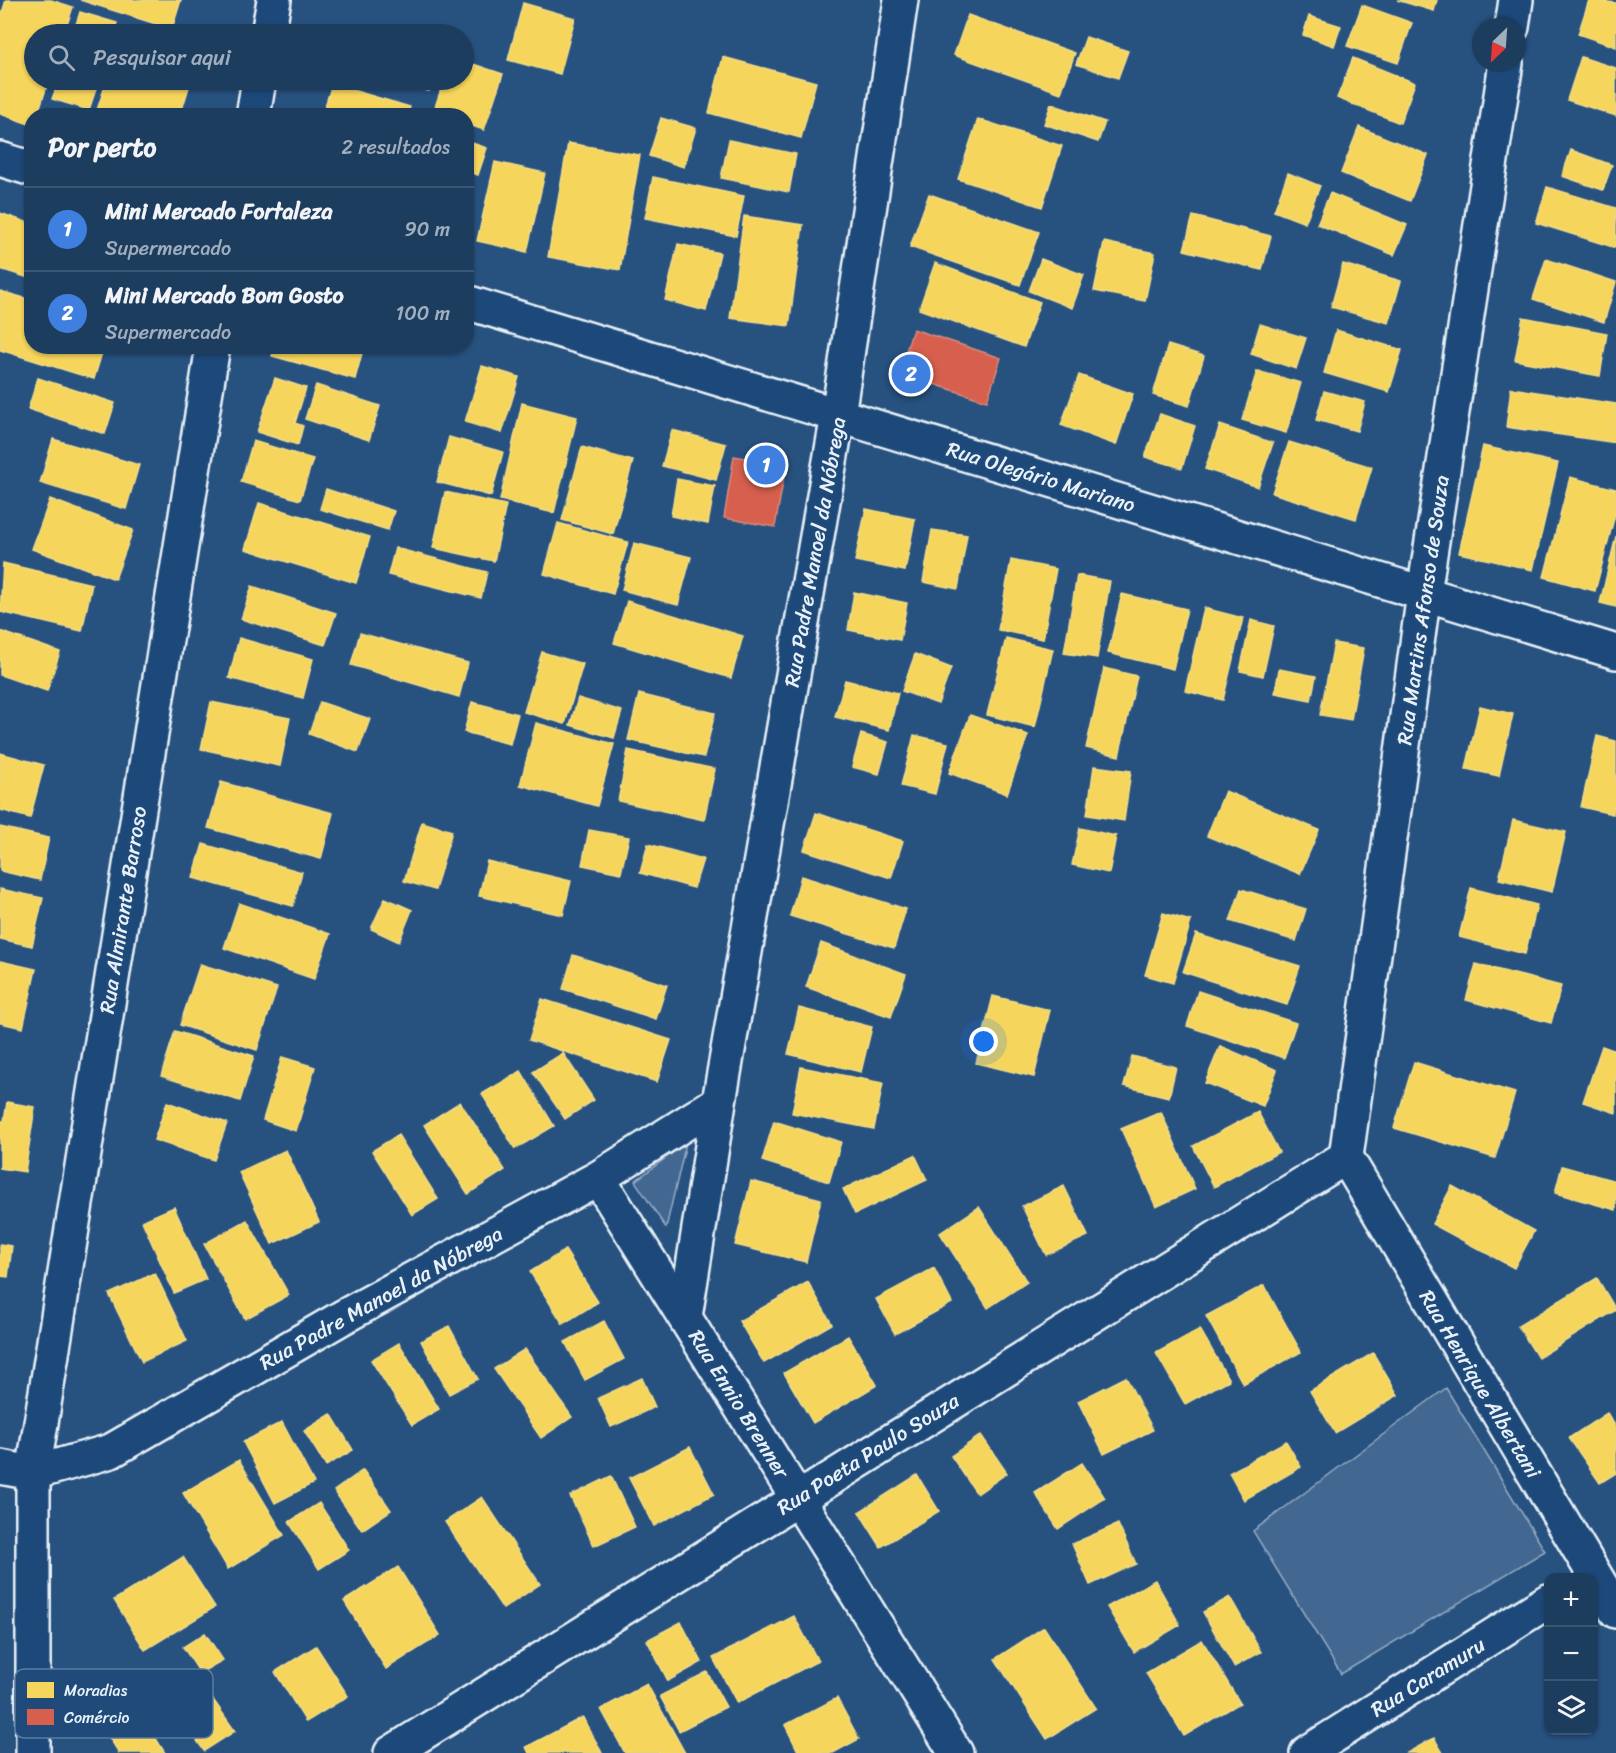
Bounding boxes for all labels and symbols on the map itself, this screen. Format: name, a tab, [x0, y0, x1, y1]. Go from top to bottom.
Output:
north arrow	[1472, 18, 1526, 72]
pin: 2	[892, 352, 930, 397]
street label: Rua Padre Manoel da Nóbrega	[773, 413, 858, 690]
street label: Rua Olegário Mariano	[942, 430, 1140, 524]
pin: 1	[746, 442, 786, 488]
street label: Rua Martins Afonso de Souza	[1385, 472, 1461, 747]
street label: Rua Almirante Barroso	[88, 803, 158, 1016]
your location	[969, 1027, 998, 1056]
street label: Rua Padre Manoel da Nóbrega	[252, 1215, 510, 1381]
street label: Rua Henrique Albertani	[1408, 1282, 1552, 1487]
street label: Rua Ennio Brenner	[678, 1322, 801, 1487]
street label: Rua Poeta Paulo Souza	[769, 1382, 968, 1526]
street label: Rua Caramuru	[1363, 1626, 1493, 1728]
legend	[15, 1669, 213, 1738]
text: Moradias	[64, 1676, 128, 1705]
text: Comércio	[64, 1703, 130, 1732]

